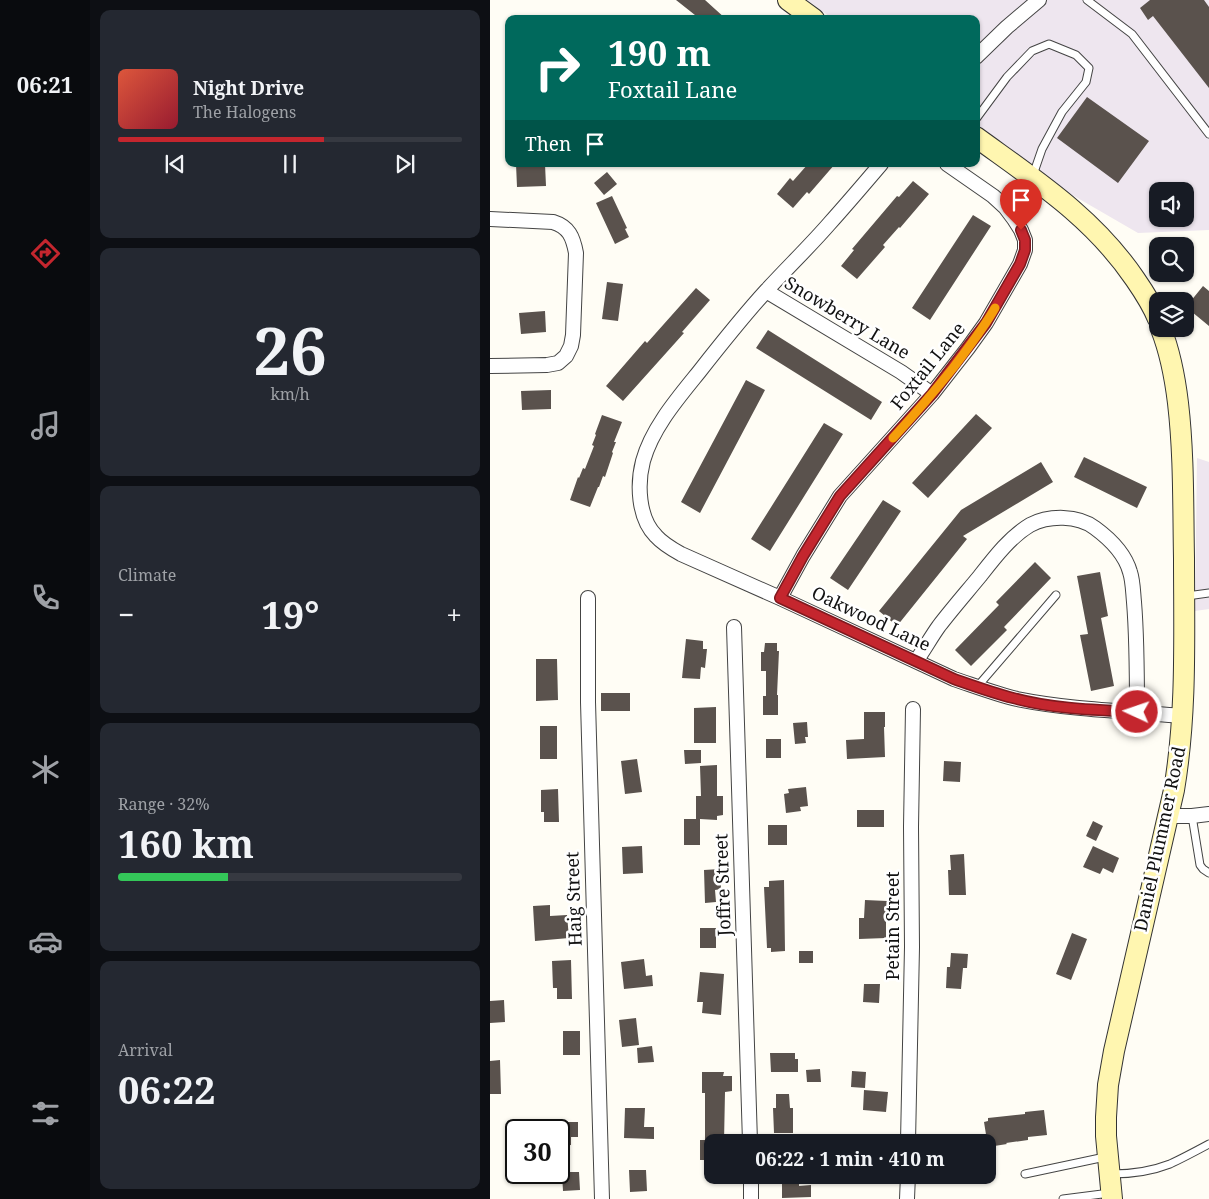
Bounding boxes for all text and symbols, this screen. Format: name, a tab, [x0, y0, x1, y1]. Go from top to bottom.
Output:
text: 190 m	[608, 29, 711, 76]
icon: right	[525, 35, 590, 100]
text: 06:21	[17, 69, 73, 99]
text: Foxtail Lane	[608, 74, 737, 104]
text: Night Drive	[193, 75, 304, 101]
text: The Halogens	[193, 101, 296, 123]
icon: arrive	[581, 130, 609, 158]
text: Then	[525, 131, 571, 157]
icon: previous	[161, 150, 189, 178]
icon: pause	[276, 150, 304, 178]
icon: next	[391, 150, 419, 178]
pin	[1000, 179, 1042, 230]
map controls	[1149, 182, 1194, 337]
button: sound	[1149, 182, 1194, 227]
icon: arrive	[1007, 186, 1035, 214]
icon: directions	[28, 236, 63, 271]
button: search	[1149, 237, 1194, 282]
street label: Snowberry Lane	[780, 270, 915, 364]
button: layers	[1149, 292, 1194, 337]
text: 26	[253, 306, 327, 394]
street label: Foxtail Lane	[885, 317, 970, 414]
text: km/h	[270, 383, 310, 405]
icon: music	[28, 408, 63, 443]
text: Climate	[118, 564, 176, 586]
icon: phone	[28, 580, 63, 615]
street label: Oakwood Lane	[808, 580, 935, 656]
text: 19°	[261, 588, 319, 640]
text: −	[118, 595, 134, 633]
text: +	[446, 595, 462, 633]
position arrow	[1110, 685, 1162, 737]
street label: Daniel Plummer Road	[1128, 744, 1190, 934]
icon: climate	[28, 752, 63, 787]
text: Range · 32%	[118, 793, 210, 815]
text: 160 km	[118, 817, 254, 869]
street label: Joffre Street	[708, 833, 736, 938]
street label: Haig Street	[559, 851, 587, 947]
street label: Petain Street	[880, 871, 904, 981]
icon: car	[28, 924, 63, 959]
text: Arrival	[118, 1039, 173, 1061]
text: 06:22	[118, 1063, 215, 1115]
icon: filters	[28, 1096, 63, 1131]
speed limit sign: 30	[505, 1119, 570, 1184]
text: 06:22 · 1 min · 410 m	[755, 1146, 945, 1172]

